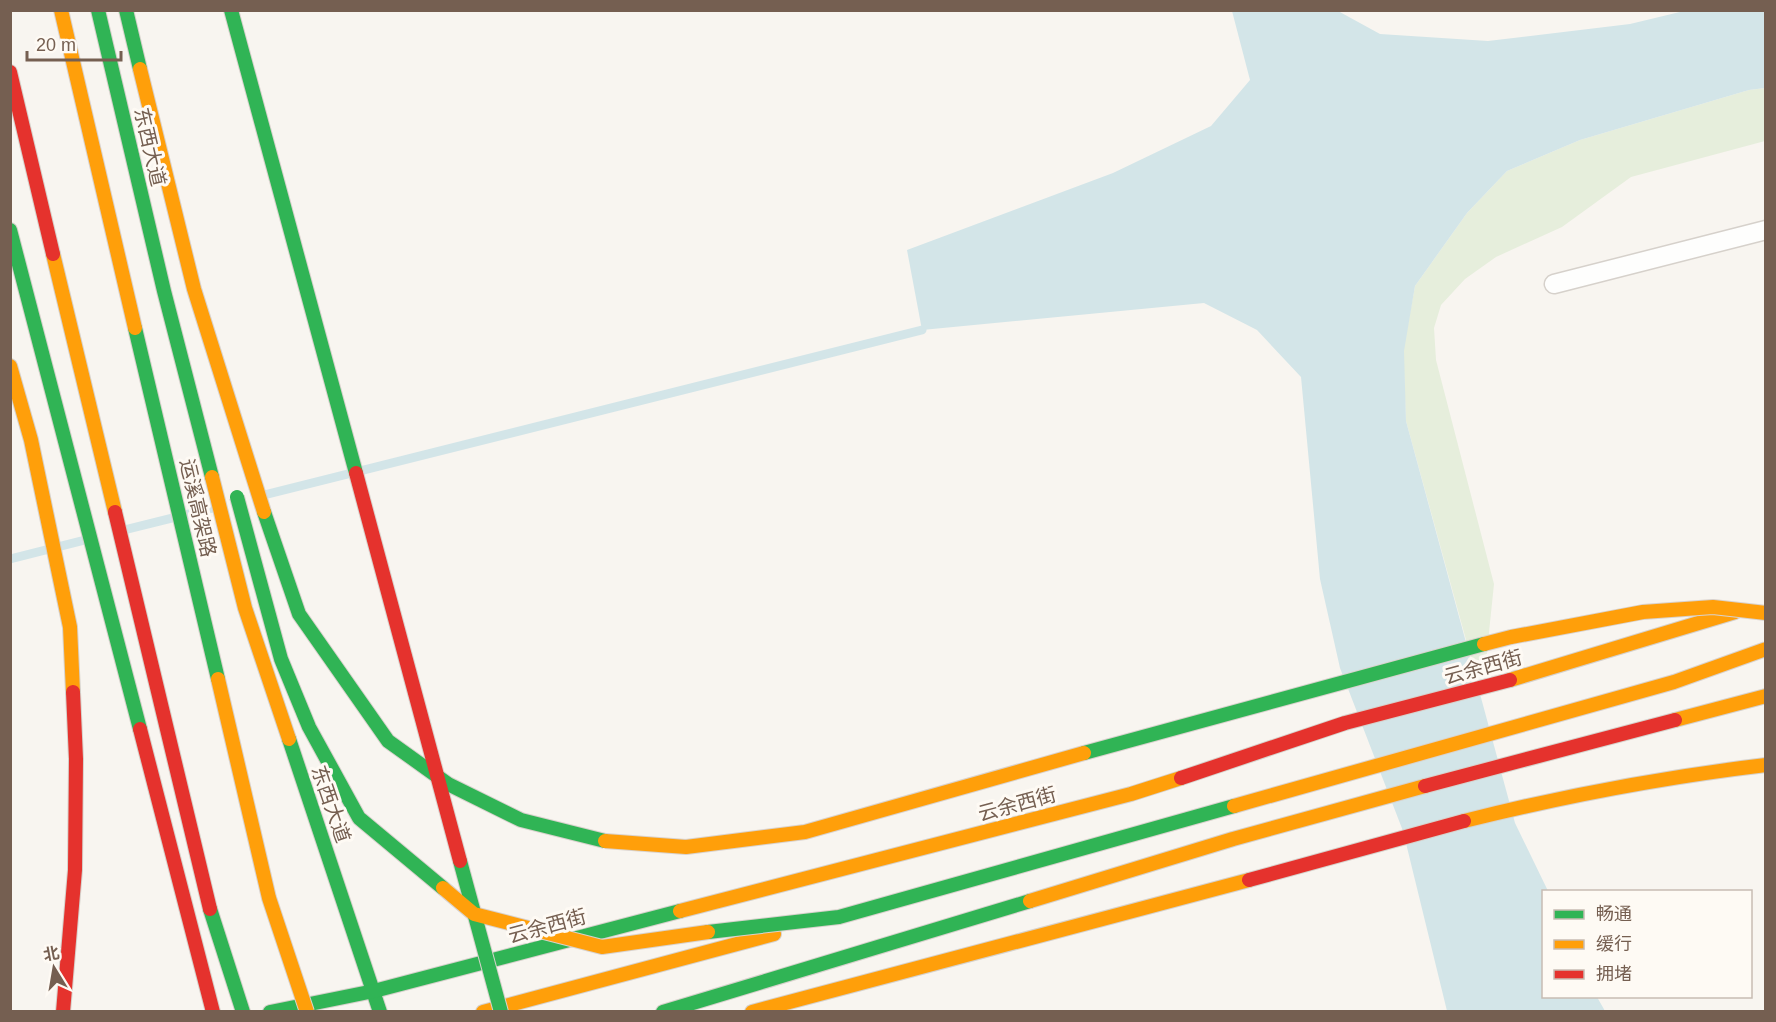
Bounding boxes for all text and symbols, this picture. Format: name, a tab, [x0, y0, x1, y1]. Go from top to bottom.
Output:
scale bar	[27, 24, 122, 62]
text: 20 m	[36, 35, 76, 55]
street label: 东西大道	[130, 106, 170, 188]
street label: 运溪高架路	[176, 457, 220, 559]
street label: 云余西街	[1442, 646, 1524, 688]
street label: 东西大道	[308, 763, 354, 845]
street label: 云余西街	[976, 783, 1058, 825]
legend	[1542, 890, 1752, 998]
text: 畅通	[1596, 904, 1632, 924]
street label: 云余西街	[506, 905, 588, 947]
text: 缓行	[1596, 934, 1632, 954]
north arrow	[24, 938, 84, 998]
text: 北	[42, 944, 61, 964]
text: 拥堵	[1596, 964, 1632, 984]

